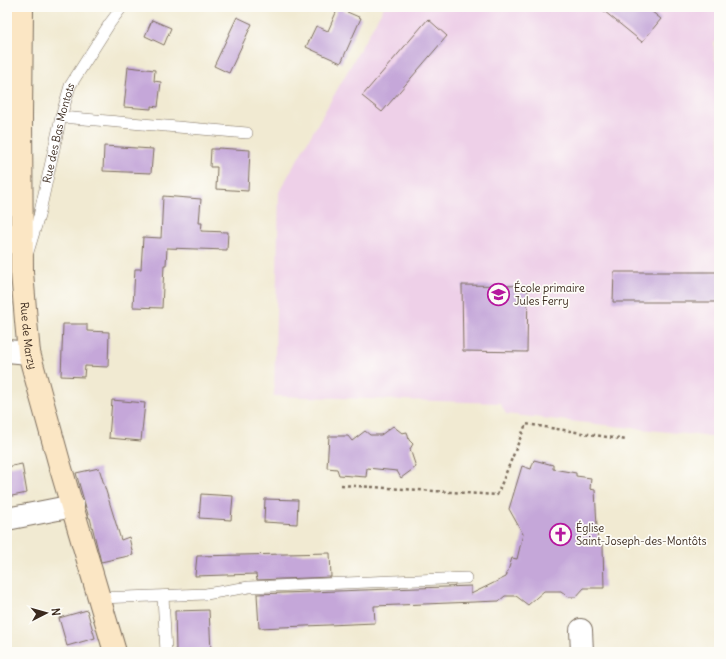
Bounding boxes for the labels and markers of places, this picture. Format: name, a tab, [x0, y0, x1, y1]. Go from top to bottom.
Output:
place label: École primaire Jules Ferry	[514, 280, 585, 308]
school or university icon: École primaire Jules Ferry	[485, 281, 511, 307]
place label: Église Saint-Joseph-des-Montôts	[576, 520, 707, 548]
church icon: Église Saint-Joseph-des-Montôts	[547, 521, 573, 547]

